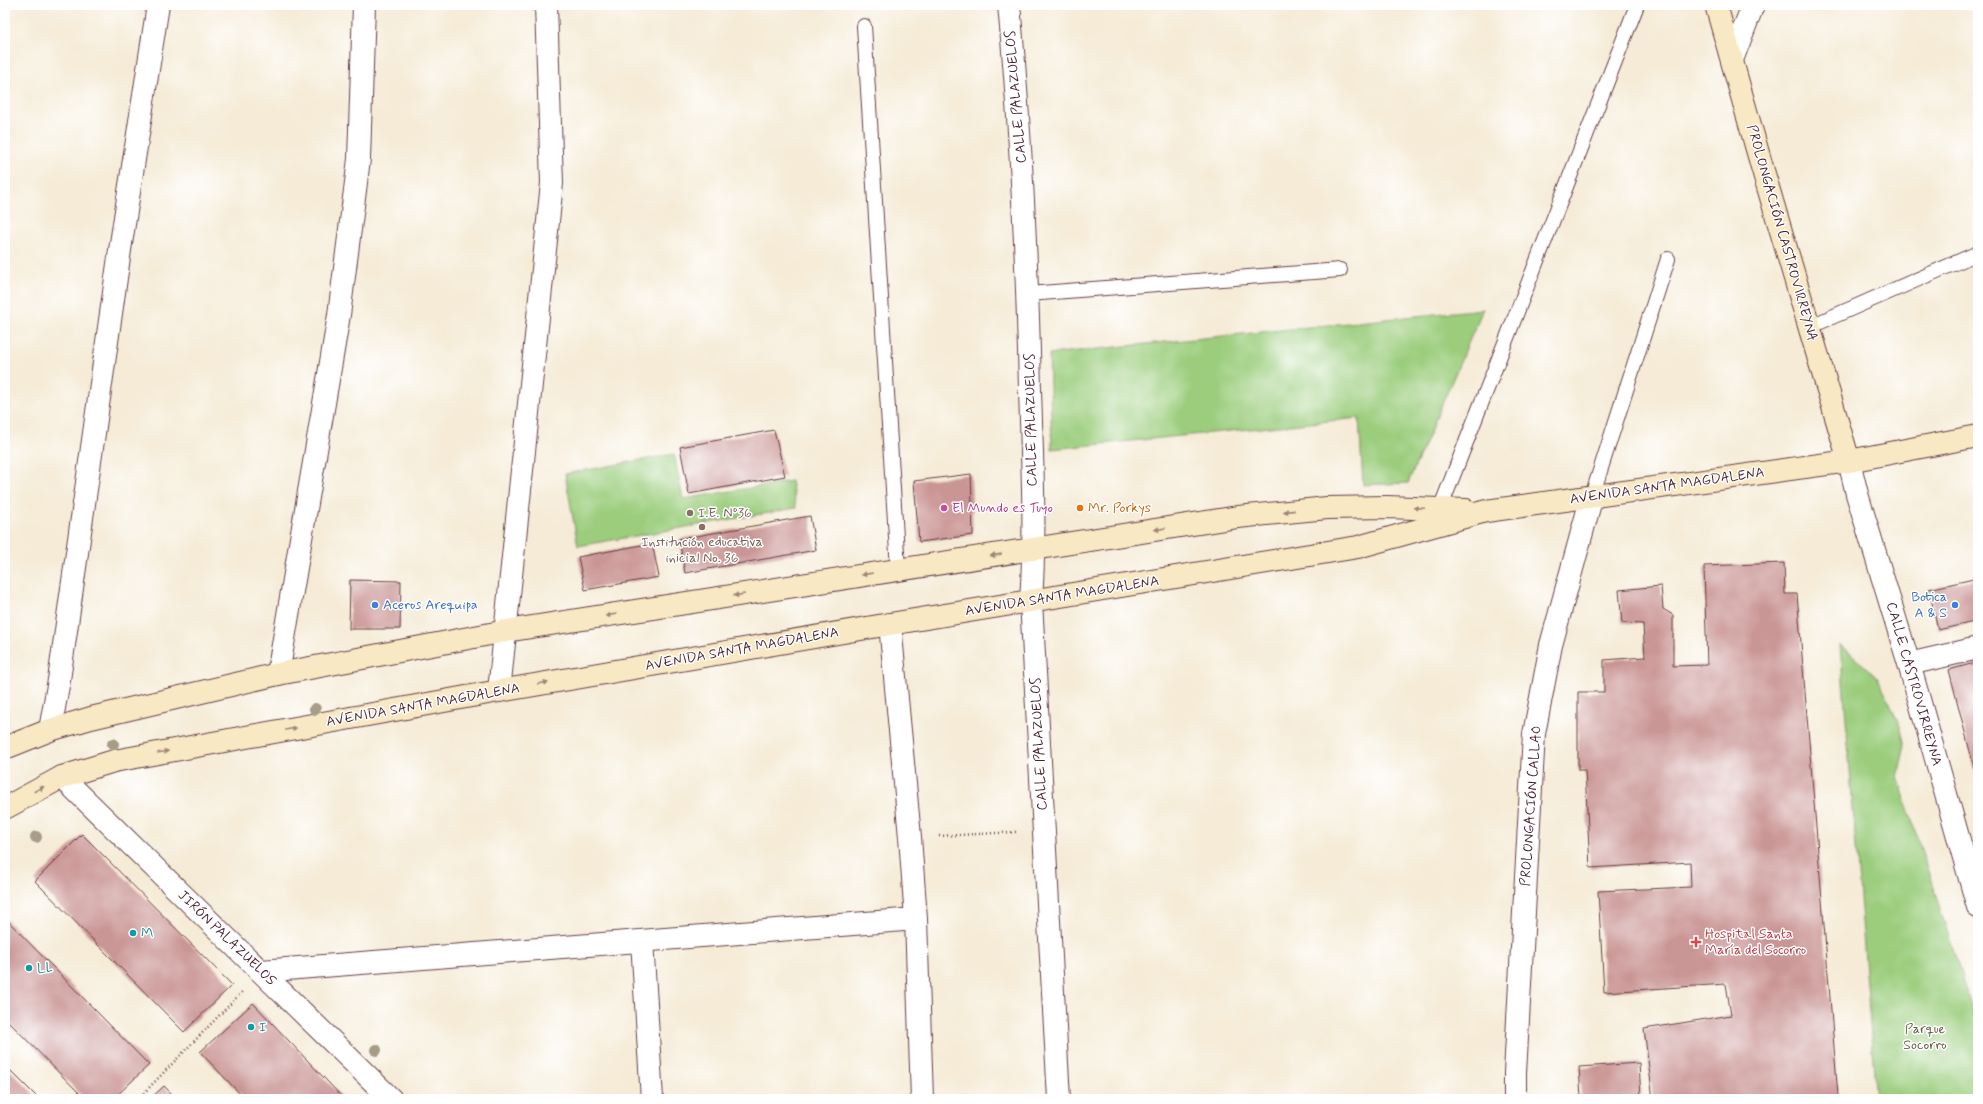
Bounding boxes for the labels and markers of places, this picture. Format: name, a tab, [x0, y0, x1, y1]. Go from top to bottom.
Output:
place label: El Mundo es Tuyo	[952, 499, 1053, 517]
place label: Mr. Porkys	[1088, 499, 1151, 517]
marker: El Mundo es Tuyo	[939, 503, 949, 513]
marker: Mr. Porkys	[1075, 503, 1085, 513]
place label: I.E. Nº36	[698, 504, 752, 522]
marker: I.E. Nº36	[685, 508, 695, 518]
marker: Institución educativa inicial No. 36	[697, 522, 707, 532]
place label: Institución educativa inicial No. 36	[641, 533, 763, 567]
place label: Botica A & S	[1911, 588, 1947, 622]
place label: Aceros Arequipa	[383, 596, 478, 614]
marker: Aceros Arequipa	[370, 600, 380, 610]
marker: Botica A & S	[1950, 600, 1960, 610]
place label: M	[141, 924, 153, 942]
place label: Hospital Santa María del Socorro	[1705, 925, 1806, 959]
marker: M	[128, 928, 138, 938]
marker: Hospital Santa María del Socorro	[1690, 936, 1702, 948]
place label: LL	[37, 959, 53, 977]
marker: LL	[24, 963, 34, 973]
place label: I	[259, 1018, 266, 1036]
marker: I	[246, 1022, 256, 1032]

